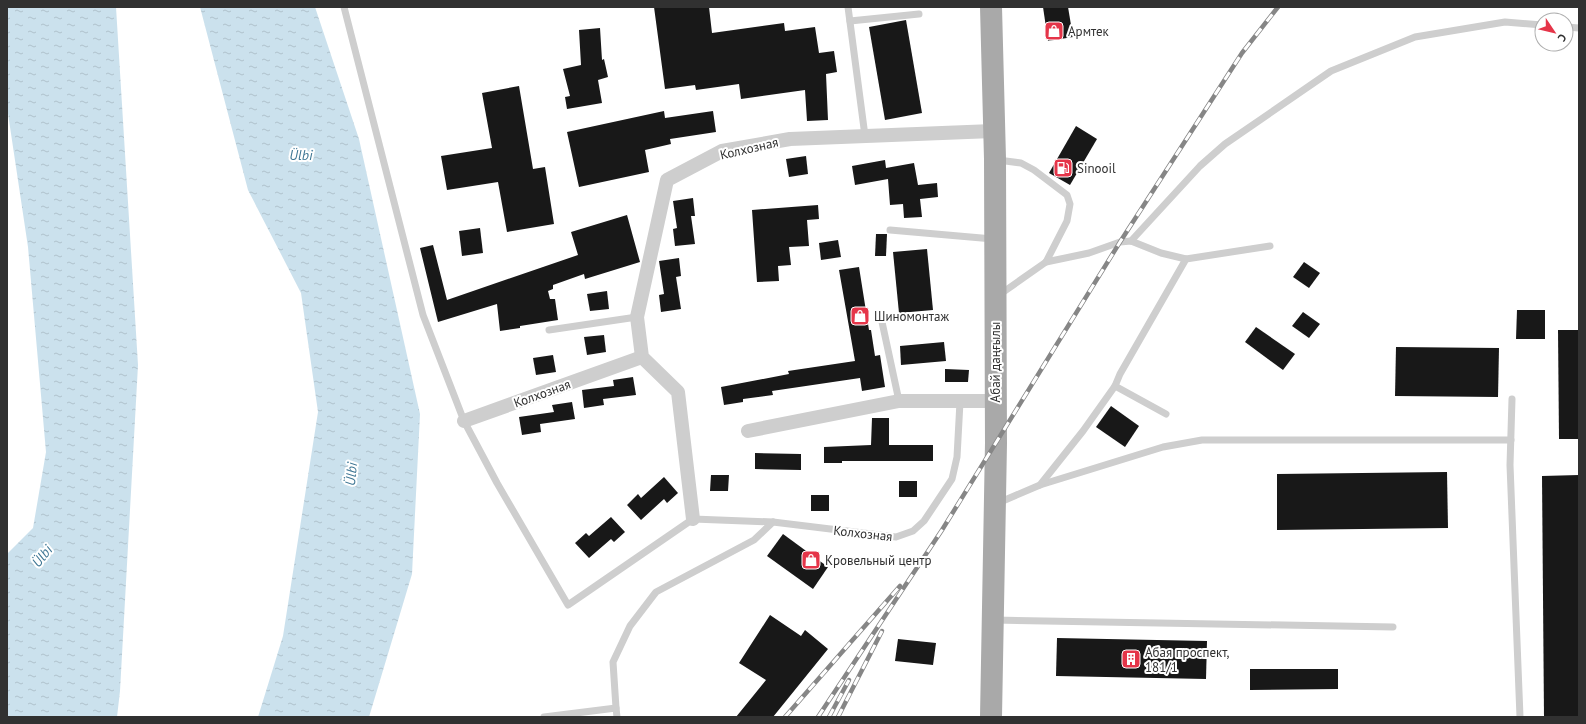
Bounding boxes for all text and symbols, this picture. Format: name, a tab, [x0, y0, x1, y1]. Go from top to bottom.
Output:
north arrow	[1534, 12, 1574, 52]
shop icon: Армтек	[1043, 20, 1065, 42]
place label: Армтек	[1068, 23, 1110, 40]
text: С	[1555, 31, 1570, 44]
street label: Колхозная	[718, 134, 780, 163]
water label: Ülbi	[289, 146, 313, 164]
fuel station icon: Sinooil	[1052, 157, 1074, 179]
place label: Sinooil	[1077, 160, 1116, 177]
shop icon: Шиномонтаж	[849, 305, 871, 327]
place label: Шиномонтаж	[874, 308, 949, 325]
street label: Абай даңғылы	[987, 322, 1004, 402]
street label: Колхозная	[511, 375, 573, 412]
water label: Ülbi	[341, 461, 361, 487]
street label: Колхозная	[833, 522, 893, 545]
water label: Ülbi	[28, 541, 57, 571]
shop icon: Кровельный центр	[800, 549, 822, 571]
place label: Кровельный центр	[825, 552, 931, 569]
place label: Абая проспект, 181/1	[1145, 644, 1229, 676]
building icon: Абая проспект, 181/1	[1120, 648, 1142, 670]

